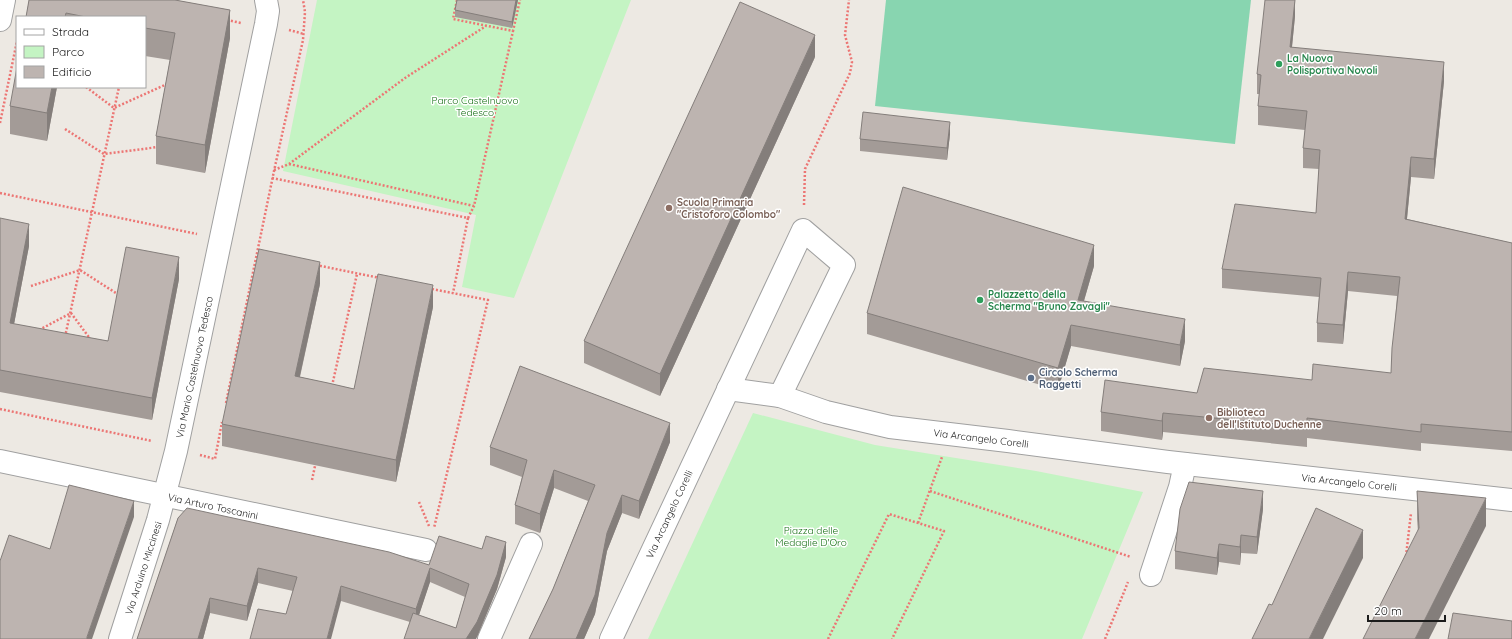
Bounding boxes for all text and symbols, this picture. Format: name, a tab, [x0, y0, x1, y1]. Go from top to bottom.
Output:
legend	[16, 16, 146, 88]
text: Strada	[52, 24, 89, 39]
text: Parco	[52, 44, 84, 59]
place label: La Nuova Polisportiva Novoli	[1287, 52, 1377, 77]
marker: La Nuova Polisportiva Novoli	[1274, 59, 1284, 69]
text: Edificio	[52, 64, 92, 79]
park label: Parco Castelnuovo Tedesco	[432, 94, 518, 119]
place label: Scuola Primaria "Cristoforo Colombo"	[677, 196, 781, 221]
marker: Scuola Primaria "Cristoforo Colombo"	[664, 203, 674, 213]
place label: Palazzetto della Scherma "Bruno Zavagli"	[988, 288, 1111, 313]
street label: Via Mario Castelnuovo Tedesco	[173, 295, 216, 439]
marker: Palazzetto della Scherma "Bruno Zavagli"	[975, 295, 985, 305]
place label: Circolo Scherma Raggetti	[1039, 366, 1118, 391]
marker: Circolo Scherma Raggetti	[1026, 373, 1036, 383]
place label: Biblioteca dell'Istituto Duchenne	[1217, 406, 1322, 431]
marker: Biblioteca dell'Istituto Duchenne	[1204, 413, 1214, 423]
street label: Via Arcangelo Corelli	[933, 426, 1029, 451]
street label: Via Arcangelo Corelli	[643, 468, 696, 560]
street label: Via Arcangelo Corelli	[1301, 471, 1397, 494]
street label: Via Arturo Toscanini	[167, 491, 259, 522]
street label: Via Arduino Miccinesi	[122, 520, 165, 617]
park label: Piazza delle Medaglie D'Oro	[775, 524, 847, 549]
scale bar	[1368, 597, 1445, 623]
text: 20 m	[1374, 603, 1402, 618]

